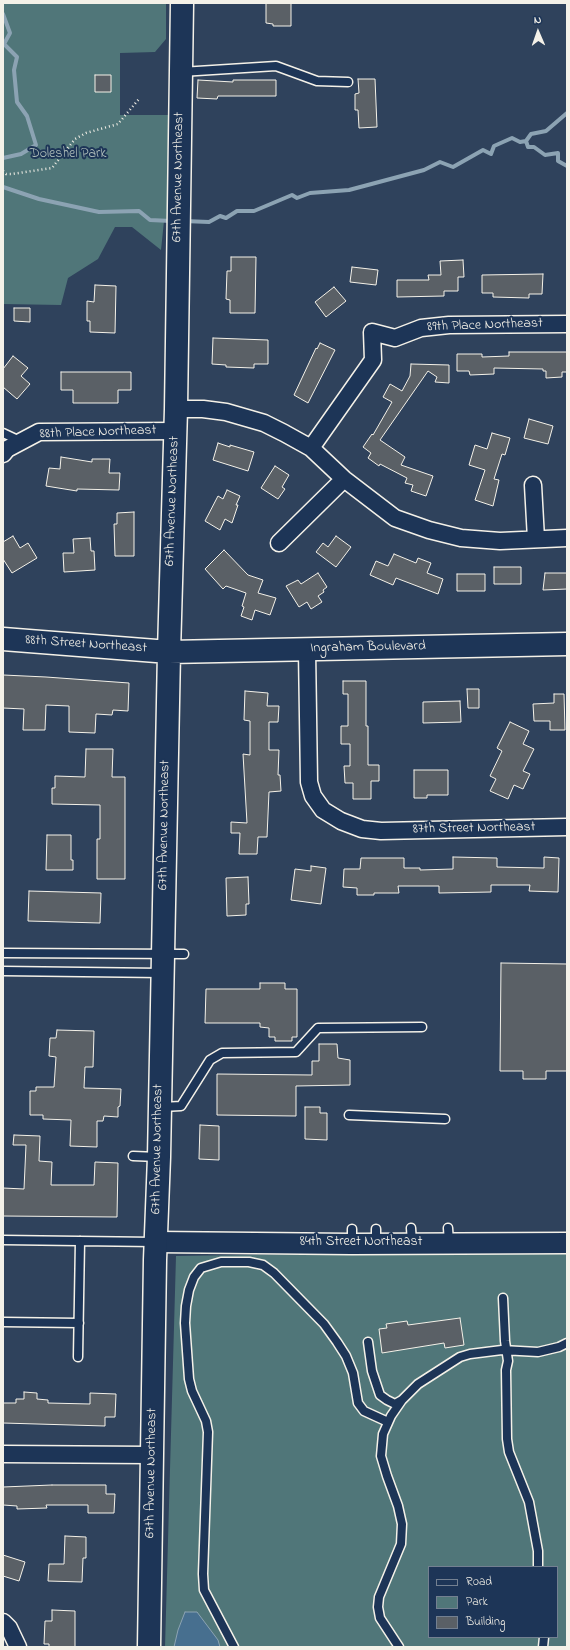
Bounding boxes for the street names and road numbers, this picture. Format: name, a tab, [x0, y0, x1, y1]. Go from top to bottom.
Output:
street label: 67th Avenue Northeast	[169, 112, 189, 242]
street label: 89th Place Northeast	[427, 316, 543, 336]
street label: 88th Place Northeast	[39, 423, 157, 443]
street label: 67th Avenue Northeast	[162, 436, 184, 566]
street label: 88th Street Northeast	[24, 632, 148, 658]
street label: Ingraham Boulevard	[310, 639, 426, 657]
street label: 67th Avenue Northeast	[155, 760, 175, 890]
street label: 87th Street Northeast	[412, 820, 536, 838]
street label: 67th Avenue Northeast	[148, 1084, 168, 1214]
street label: 84th Street Northeast	[300, 1235, 422, 1251]
street label: 67th Avenue Northeast	[142, 1408, 162, 1538]

